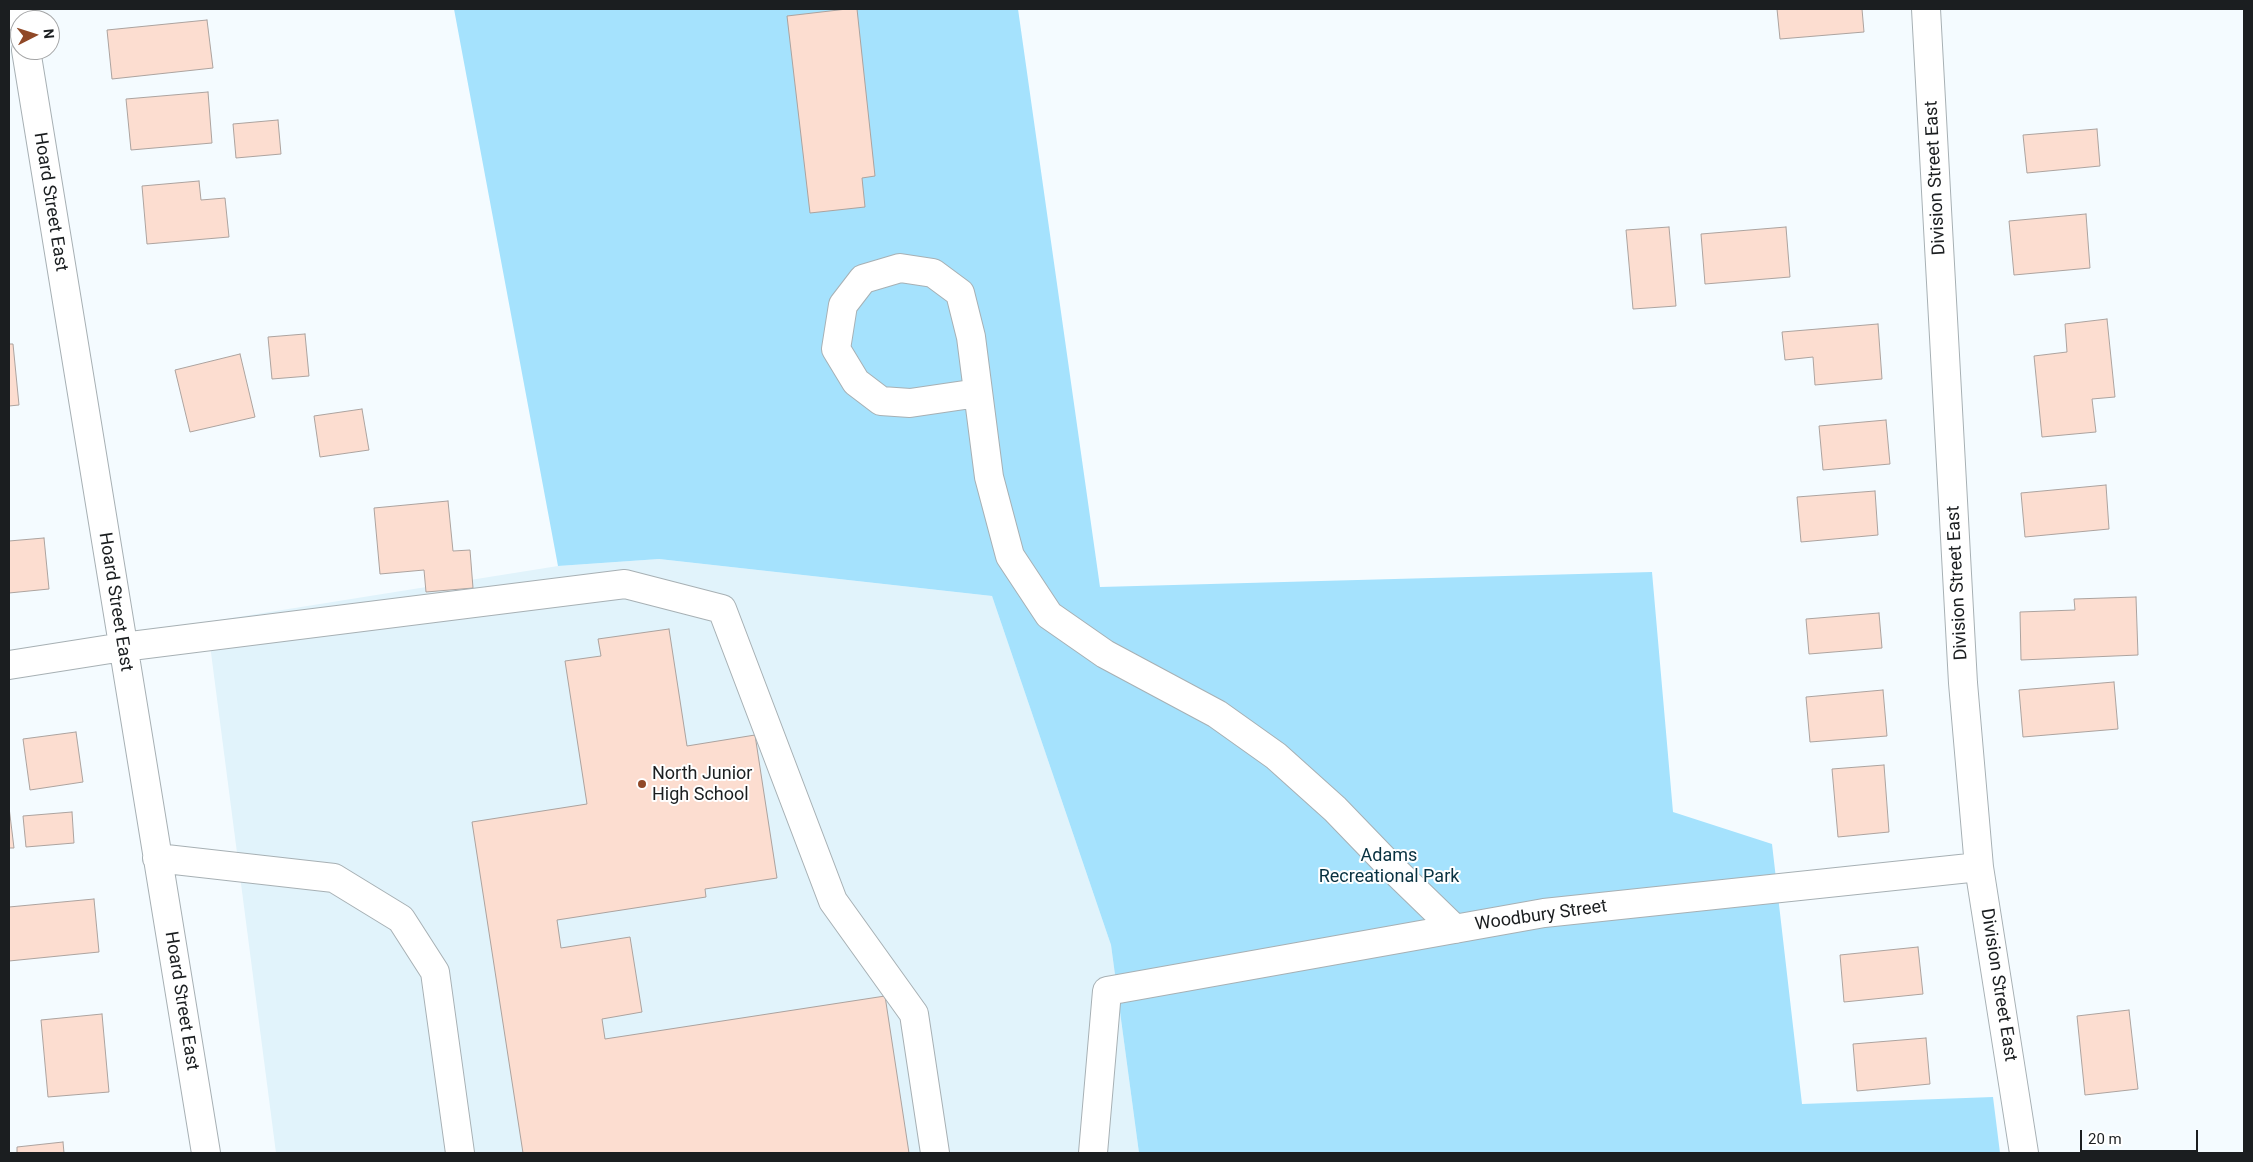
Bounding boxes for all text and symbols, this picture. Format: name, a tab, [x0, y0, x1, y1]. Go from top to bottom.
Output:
north arrow	[10, 10, 60, 60]
text: N	[41, 28, 57, 39]
street label: Division Street East	[1921, 100, 1951, 256]
street label: Hoard Street East	[28, 131, 72, 273]
street label: Division Street East	[1943, 505, 1973, 661]
street label: Hoard Street East	[93, 531, 137, 673]
place label: North Junior High School	[652, 763, 752, 806]
marker: North Junior High School	[636, 778, 648, 790]
park label: Adams Recreational Park	[1319, 845, 1459, 888]
street label: Woodbury Street	[1474, 896, 1608, 936]
street label: Division Street East	[1975, 907, 2021, 1063]
street label: Hoard Street East	[159, 930, 203, 1072]
scale bar	[2083, 1120, 2200, 1152]
text: 20 m	[2088, 1130, 2122, 1148]

